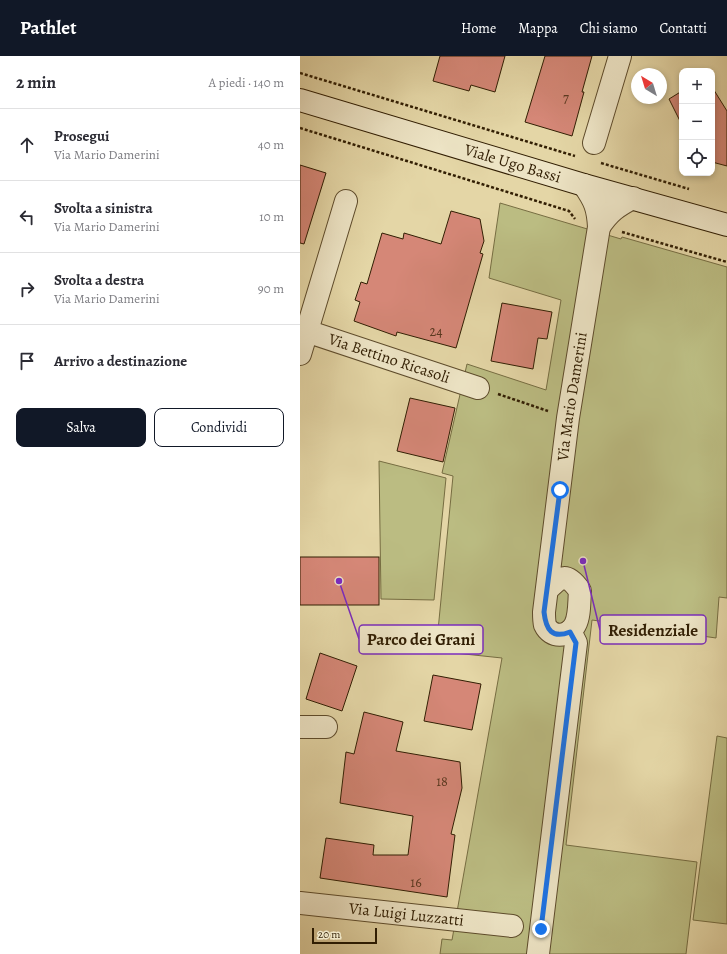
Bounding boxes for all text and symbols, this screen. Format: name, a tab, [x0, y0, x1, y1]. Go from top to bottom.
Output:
text: Pathlet	[20, 15, 76, 41]
text: Home	[461, 19, 496, 38]
text: Mappa	[518, 19, 558, 38]
text: Chi siamo	[580, 19, 638, 38]
text: Contatti	[660, 19, 707, 38]
north arrow	[631, 68, 667, 104]
map controls	[679, 68, 715, 176]
button: +	[679, 68, 715, 104]
text: 2 min	[16, 71, 56, 94]
text: A piedi · 140 m	[208, 74, 284, 91]
house number: 7	[563, 89, 569, 108]
button: −	[679, 104, 715, 140]
text: Prosegui	[54, 126, 110, 146]
icon: ahead	[16, 134, 38, 156]
text: 40 m	[258, 136, 284, 153]
street label: Viale Ugo Bassi	[461, 139, 564, 189]
button: locate	[679, 140, 715, 176]
text: Via Mario Damerini	[54, 146, 160, 163]
text: Svolta a sinistra	[54, 198, 153, 218]
icon: left	[16, 206, 38, 228]
text: 10 m	[259, 208, 284, 225]
text: Via Mario Damerini	[54, 218, 160, 235]
text: Svolta a destra	[54, 270, 144, 290]
icon: right	[16, 278, 38, 300]
text: 90 m	[258, 280, 284, 297]
text: Via Mario Damerini	[54, 290, 160, 307]
house number: 24	[430, 322, 443, 341]
street label: Via Bettino Ricasoli	[325, 328, 453, 389]
street label: Via Mario Damerini	[552, 330, 593, 463]
icon: arrive	[16, 350, 38, 372]
text: Arrivo a destinazione	[54, 351, 187, 371]
button: Salva	[16, 408, 146, 447]
button: Condividi	[154, 408, 284, 447]
route start	[551, 481, 569, 499]
callout: Residenziale	[600, 615, 706, 644]
text: Residenziale	[608, 619, 698, 642]
callout: Parco dei Grani	[359, 625, 483, 654]
text: Parco dei Grani	[367, 628, 475, 651]
house number: 18	[436, 772, 448, 791]
house number: 16	[410, 873, 422, 892]
street label: Via Luigi Luzzatti	[347, 897, 465, 932]
route end	[532, 920, 550, 938]
scale bar	[312, 926, 377, 945]
text: 20 m	[318, 927, 340, 942]

